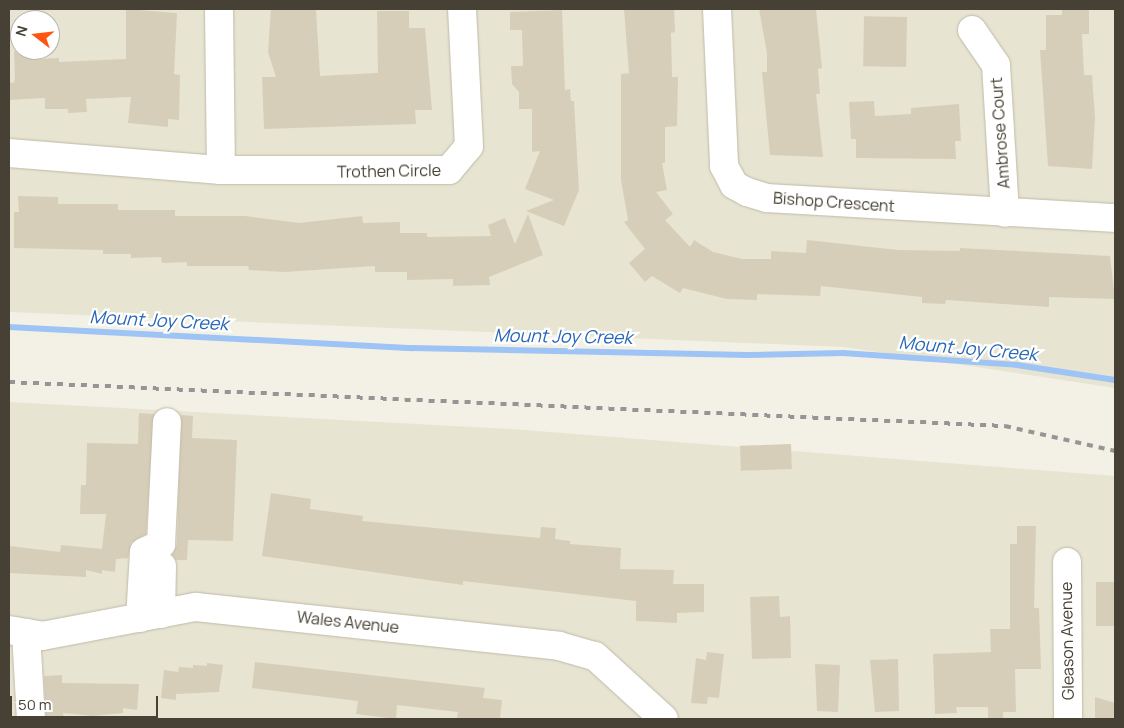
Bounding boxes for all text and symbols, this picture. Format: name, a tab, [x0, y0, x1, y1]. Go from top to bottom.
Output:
north arrow	[10, 10, 60, 60]
text: N	[11, 24, 32, 38]
street label: Ambrose Court	[987, 77, 1013, 189]
street label: Trothen Circle	[337, 160, 441, 182]
street label: Bishop Crescent	[772, 188, 896, 216]
water label: Mount Joy Creek	[89, 306, 229, 334]
water label: Mount Joy Creek	[493, 324, 633, 348]
water label: Mount Joy Creek	[898, 331, 1038, 365]
street label: Gleason Avenue	[1056, 582, 1078, 700]
street label: Wales Avenue	[296, 607, 400, 637]
scale bar	[12, 686, 160, 718]
text: 50 m	[18, 694, 52, 715]

